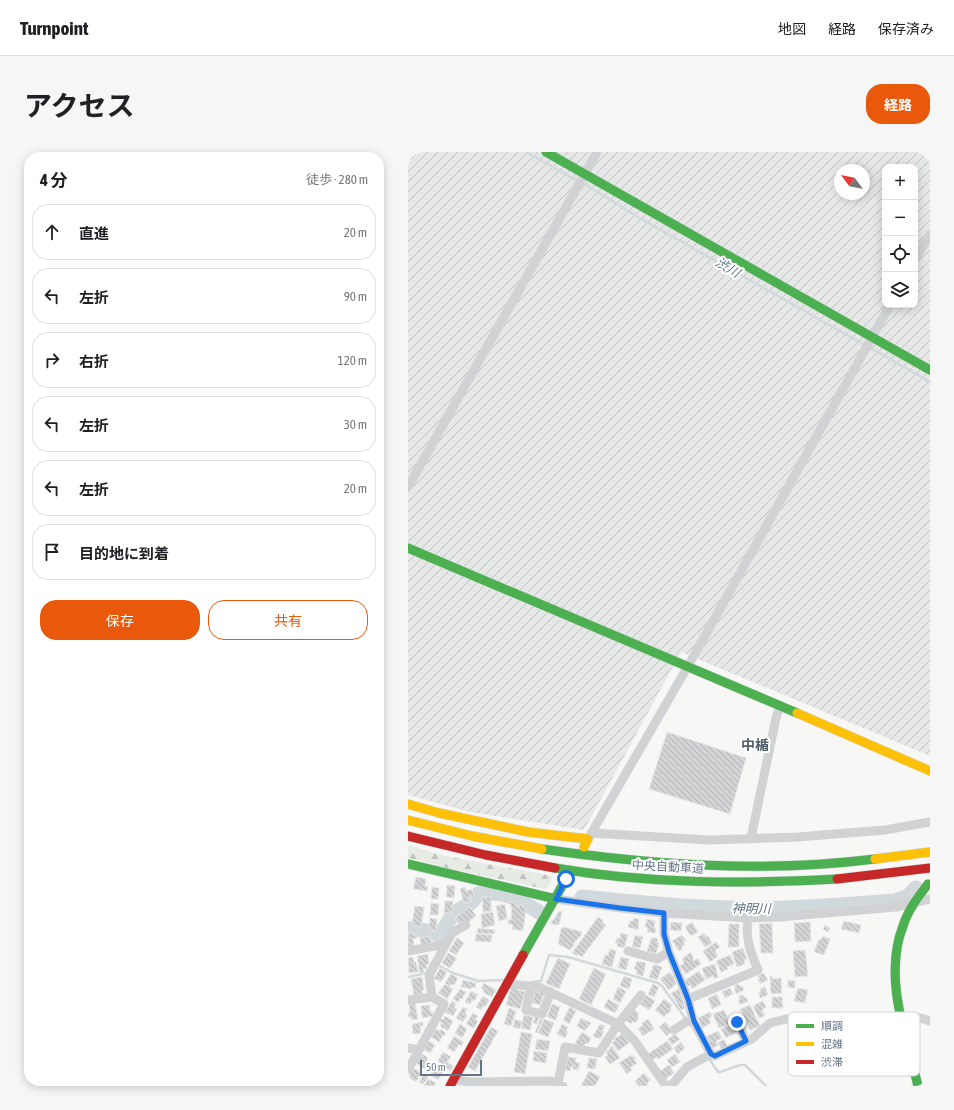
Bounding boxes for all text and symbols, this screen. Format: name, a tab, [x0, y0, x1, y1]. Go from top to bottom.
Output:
text: Turnpoint	[20, 17, 88, 39]
text: 地図	[778, 21, 806, 37]
text: 経路	[828, 21, 856, 37]
text: 保存済み	[878, 21, 934, 37]
button: 経路	[866, 84, 930, 124]
text: アクセス	[24, 90, 135, 122]
north arrow	[834, 164, 870, 200]
map controls	[882, 164, 918, 308]
button: +	[882, 164, 918, 200]
text: 4 分	[40, 170, 67, 190]
text: 徒歩 · 280 m	[306, 172, 368, 187]
button: −	[882, 200, 918, 236]
icon: ahead	[41, 221, 63, 243]
text: 直進	[79, 225, 109, 242]
text: 20 m	[344, 225, 367, 240]
button: locate	[882, 236, 918, 272]
water label: 渋川	[713, 254, 744, 281]
button: layers	[882, 272, 918, 308]
icon: left	[41, 285, 63, 307]
text: 左折	[79, 289, 109, 306]
text: 90 m	[344, 289, 367, 304]
icon: right	[41, 349, 63, 371]
text: 右折	[79, 353, 109, 370]
text: 120 m	[338, 353, 367, 368]
icon: left	[41, 413, 63, 435]
text: 左折	[79, 417, 109, 434]
text: 30 m	[344, 417, 367, 432]
icon: left	[41, 477, 63, 499]
text: 左折	[79, 481, 109, 498]
text: 20 m	[344, 481, 367, 496]
icon: arrive	[41, 541, 63, 563]
text: 目的地に到着	[79, 545, 169, 562]
button: 保存	[40, 600, 200, 640]
button: 共有	[208, 600, 368, 640]
district label: 中楯	[741, 737, 769, 753]
street label: 中央自動車道	[632, 858, 704, 876]
route start	[557, 870, 575, 888]
water label: 神明川	[731, 901, 773, 916]
legend	[788, 1012, 920, 1076]
route end	[728, 1013, 746, 1031]
text: 順調	[821, 1020, 843, 1032]
text: 混雑	[821, 1038, 843, 1050]
text: 渋滞	[821, 1056, 843, 1068]
scale bar	[420, 1058, 482, 1077]
text: 50 m	[426, 1061, 446, 1073]

